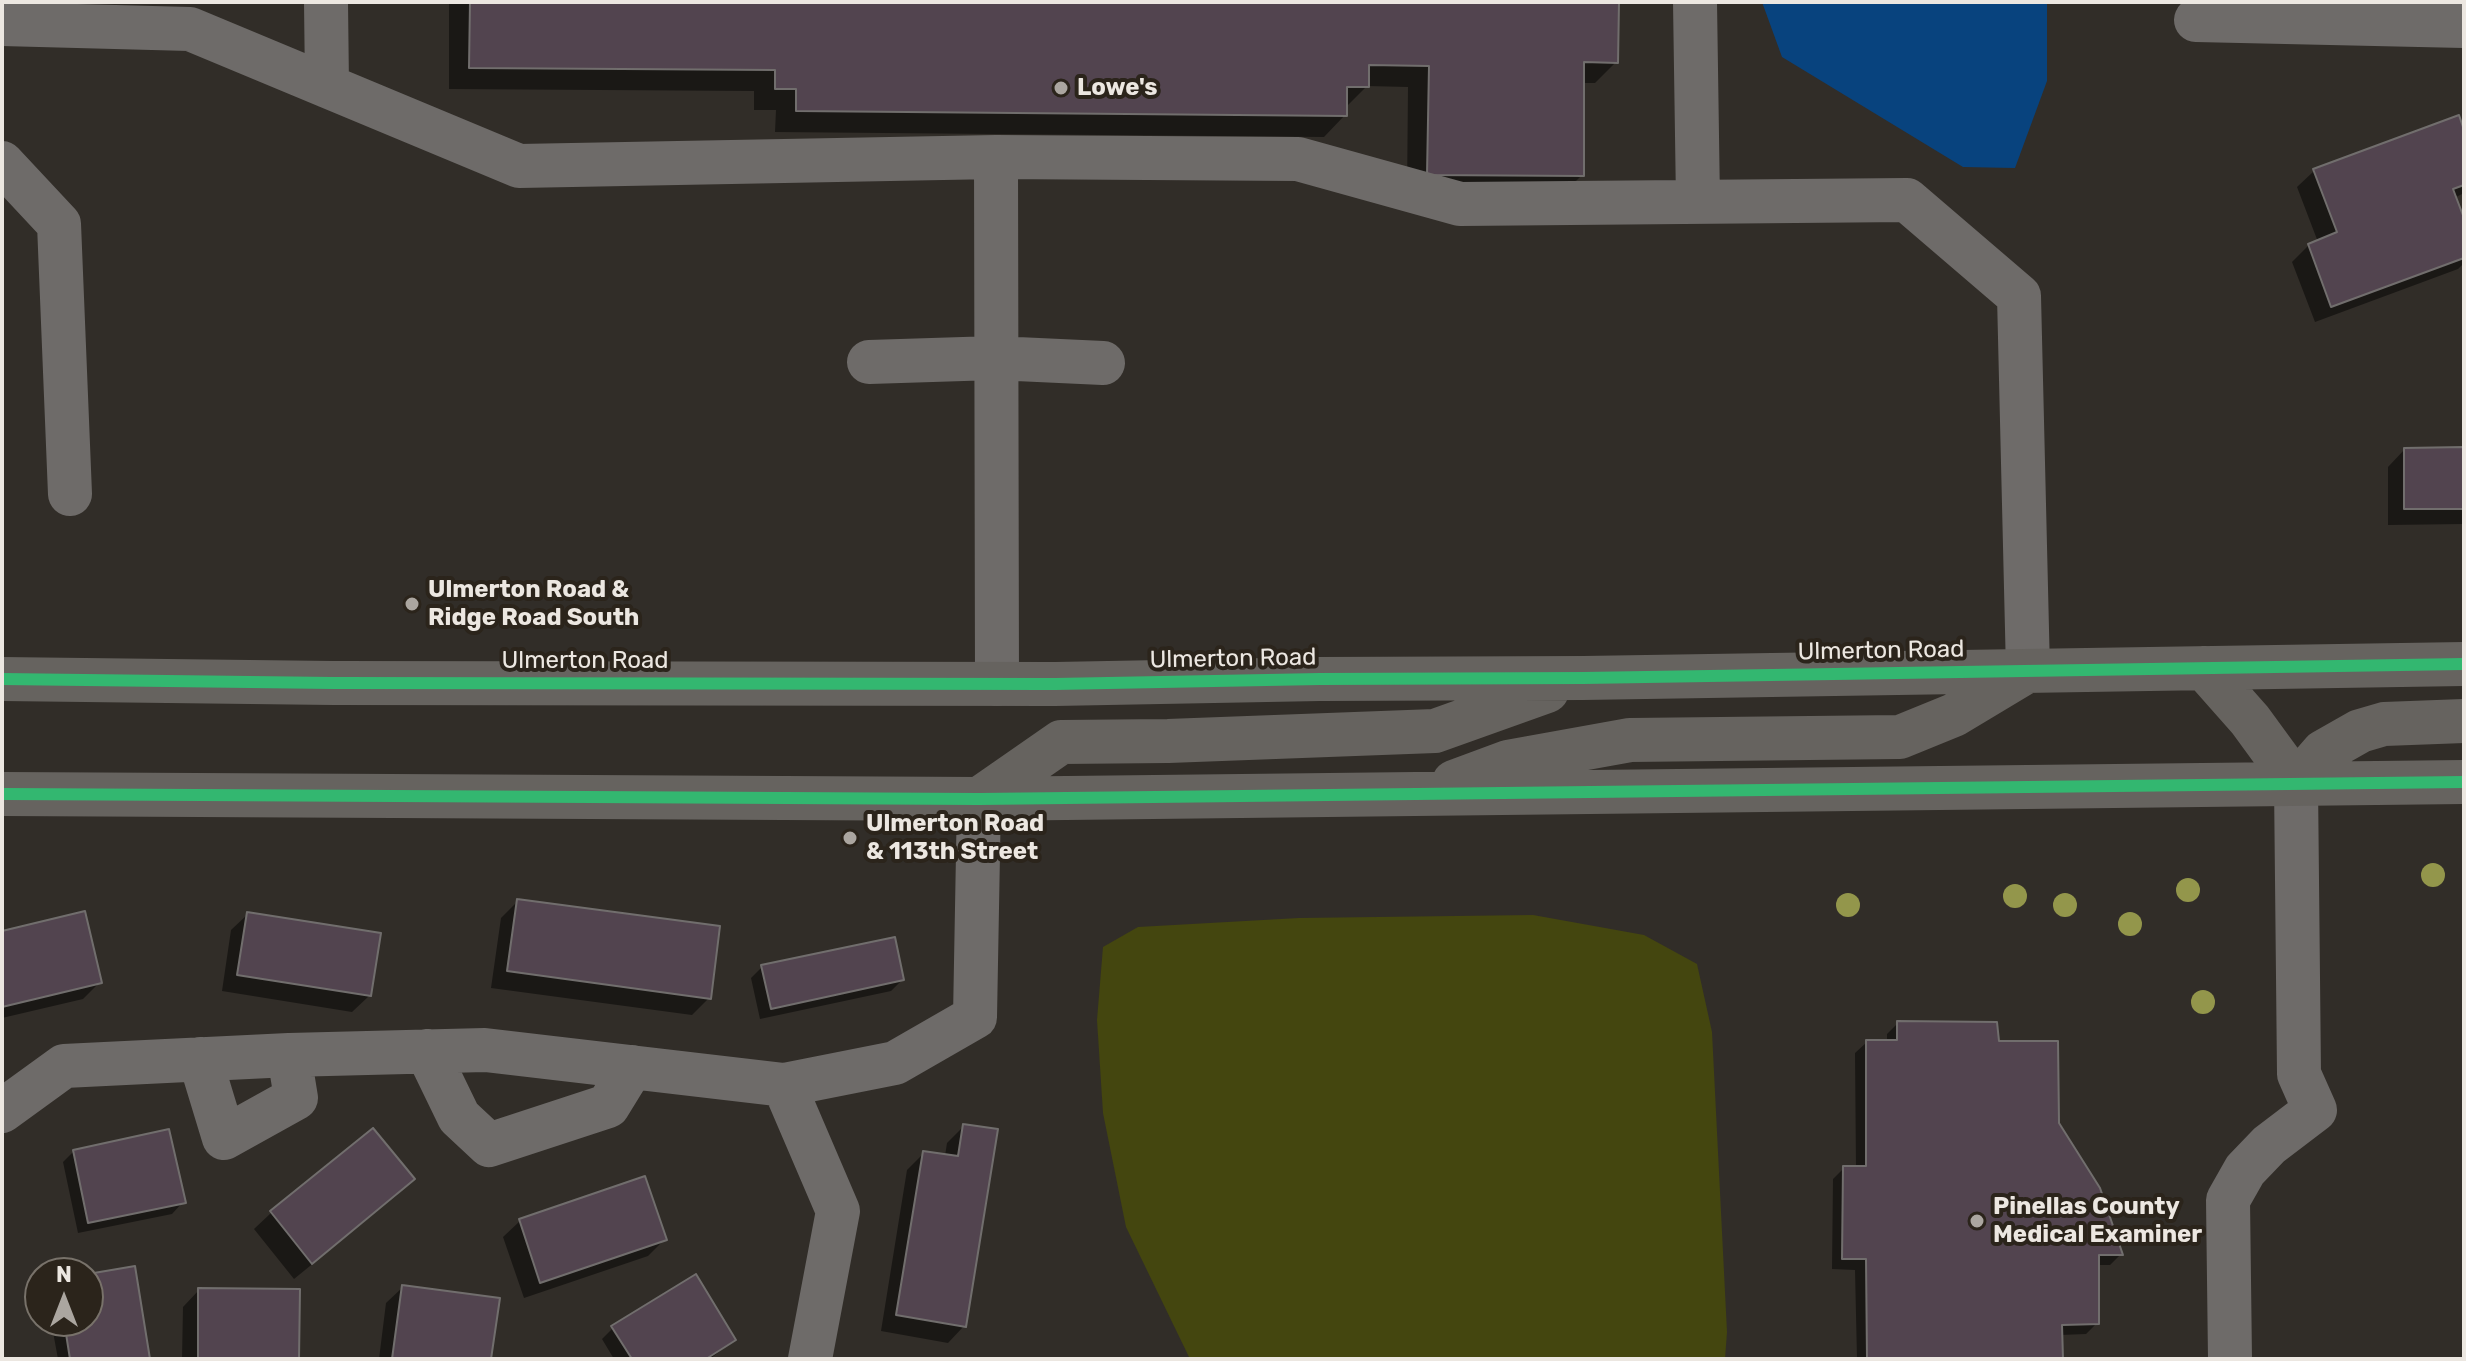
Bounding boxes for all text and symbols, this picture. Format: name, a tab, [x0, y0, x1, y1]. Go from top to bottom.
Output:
place label: Lowe's	[1077, 74, 1158, 102]
marker: Lowe's	[1052, 79, 1070, 97]
place label: Ulmerton Road & Ridge Road South	[428, 576, 639, 632]
marker: Ulmerton Road & Ridge Road South	[403, 595, 421, 613]
street label: Ulmerton Road	[1797, 635, 1965, 667]
street label: Ulmerton Road	[1149, 643, 1317, 675]
street label: Ulmerton Road	[501, 647, 669, 675]
place label: Ulmerton Road & 113th Street	[866, 810, 1044, 866]
marker: Ulmerton Road & 113th Street	[841, 829, 859, 847]
place label: Pinellas County Medical Examiner	[1993, 1193, 2202, 1249]
marker: Pinellas County Medical Examiner	[1968, 1212, 1986, 1230]
north arrow	[24, 1257, 104, 1337]
text: N	[56, 1261, 72, 1288]

